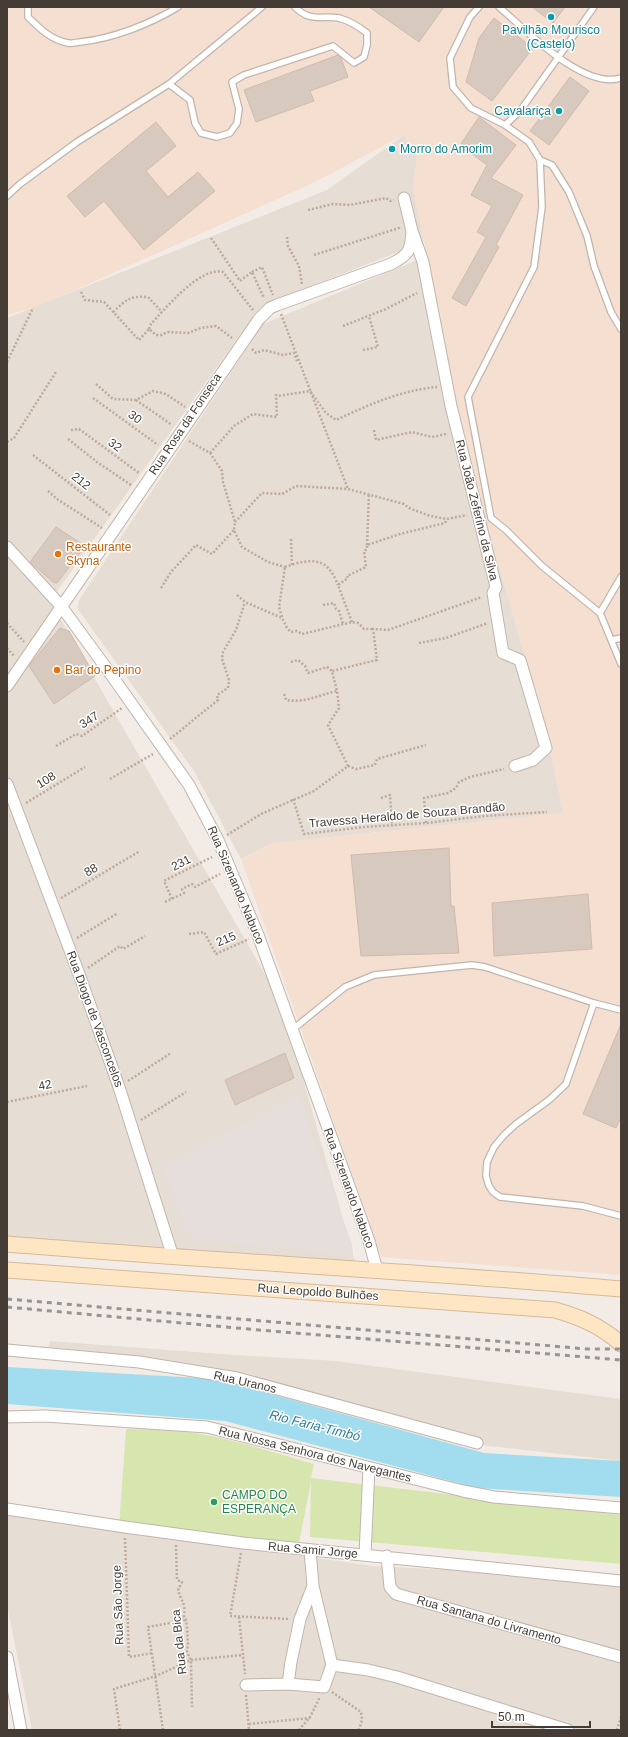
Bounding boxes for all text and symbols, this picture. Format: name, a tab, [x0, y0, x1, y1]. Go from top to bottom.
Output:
marker: Pavilhão Mourisco (Castelo)	[546, 12, 556, 22]
place label: Pavilhão Mourisco (Castelo)	[502, 23, 600, 51]
place label: Cavalariça	[494, 104, 551, 118]
marker: Cavalariça	[554, 106, 564, 116]
place label: Morro do Amorim	[400, 142, 492, 156]
marker: Morro do Amorim	[387, 144, 397, 154]
street label: Rua Rosa da Fonseca	[146, 370, 224, 477]
street label: 30	[125, 407, 145, 427]
street label: 32	[105, 435, 125, 455]
street label: Rua João Zeferino da Silva	[453, 438, 501, 582]
street label: 212	[69, 469, 93, 493]
place label: Restaurante Skyna	[66, 540, 132, 568]
marker: Restaurante Skyna	[53, 549, 63, 559]
place label: Bar do Pepino	[65, 663, 141, 677]
marker: Bar do Pepino	[52, 665, 62, 675]
street label: 347	[77, 709, 101, 731]
street label: 108	[34, 769, 58, 791]
street label: Travessa Heraldo de Souza Brandão	[308, 799, 506, 831]
street label: Rua Sizenando Nabuco	[205, 824, 267, 946]
street label: 231	[169, 852, 193, 874]
street label: 88	[82, 860, 101, 879]
street label: 215	[214, 929, 238, 949]
street label: Rua Diogo de Vasconcelos	[64, 949, 126, 1089]
street label: 42	[37, 1077, 53, 1093]
street label: Rua Sizenando Nabuco	[321, 1126, 377, 1250]
street label: Rua Leopoldo Bulhões	[257, 1281, 379, 1303]
street label: Rua Uranos	[212, 1368, 278, 1396]
water label: Rio Faria-Timbó	[268, 1407, 362, 1444]
street label: Rua Nossa Senhora dos Navegantes	[217, 1423, 413, 1485]
place label: CAMPO DO ESPERANÇA	[222, 1488, 296, 1516]
marker: CAMPO DO ESPERANÇA	[209, 1497, 219, 1507]
street label: Rua Samir Jorge	[268, 1539, 359, 1561]
street label: Rua São Jorge	[110, 1564, 126, 1645]
street label: Rua Santana do Livramento	[415, 1593, 563, 1647]
street label: Rua da Bica	[169, 1608, 189, 1675]
scale bar	[492, 1703, 590, 1729]
text: 50 m	[498, 1710, 525, 1724]

